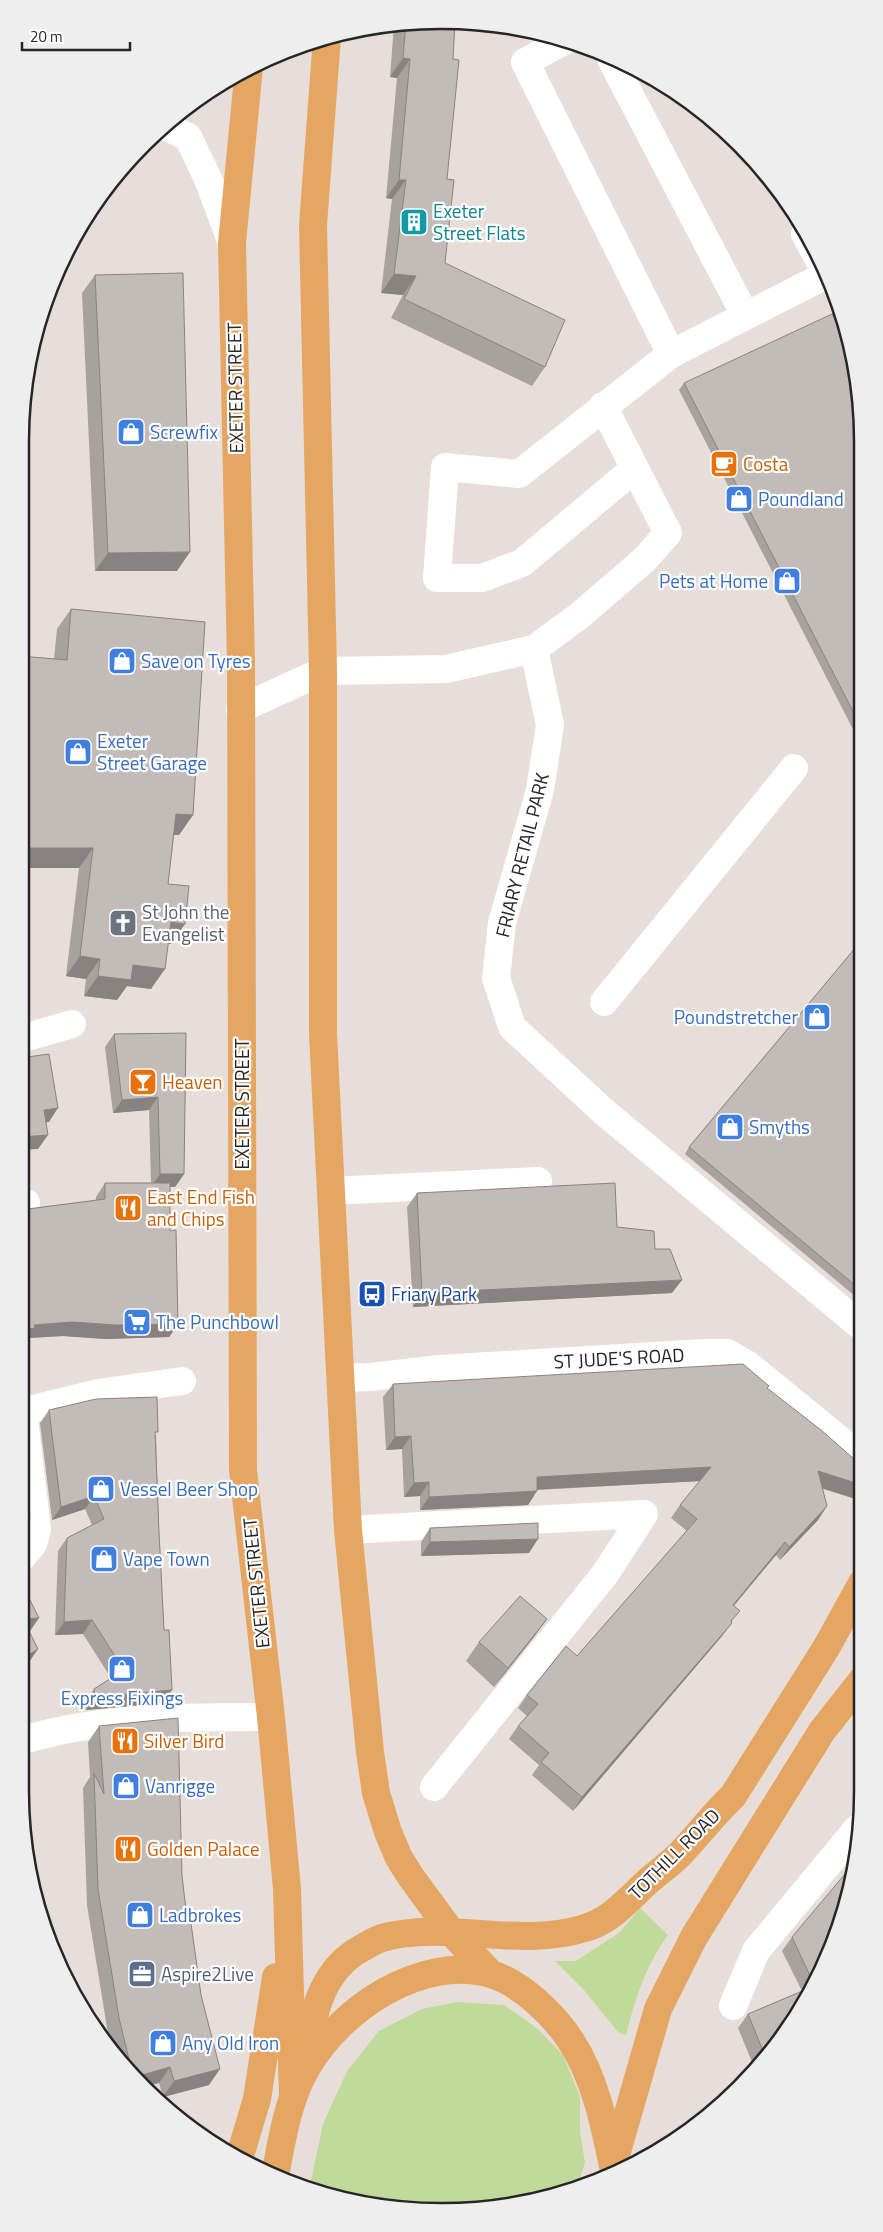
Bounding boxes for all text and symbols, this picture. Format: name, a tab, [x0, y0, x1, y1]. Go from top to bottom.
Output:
scale bar	[22, 20, 130, 52]
text: 20 m	[30, 25, 63, 48]
place label: Exeter Street Flats	[433, 196, 526, 247]
building icon: Exeter Street Flats	[399, 207, 429, 237]
street label: EXETER STREET	[219, 322, 250, 454]
shop icon: Screwfix	[116, 417, 146, 447]
place label: Screwfix	[150, 417, 218, 446]
cafe icon: Costa	[709, 449, 739, 479]
place label: Costa	[743, 449, 789, 478]
shop icon: Poundland	[724, 484, 754, 514]
place label: Poundland	[758, 484, 844, 513]
place label: Pets at Home	[659, 566, 768, 595]
shop icon: Pets at Home	[772, 566, 802, 596]
shop icon: Save on Tyres	[107, 646, 137, 676]
place label: Save on Tyres	[141, 646, 251, 675]
place label: Exeter Street Garage	[97, 726, 207, 777]
shop icon: Exeter Street Garage	[63, 737, 93, 767]
street label: FRIARY RETAIL PARK	[487, 769, 556, 940]
place label: St John the Evangelist	[142, 897, 229, 948]
church icon: St John the Evangelist	[108, 908, 138, 938]
place label: Poundstretcher	[674, 1002, 798, 1031]
shop icon: Poundstretcher	[802, 1002, 832, 1032]
street label: EXETER STREET	[227, 1038, 256, 1170]
bar icon: Heaven	[128, 1067, 158, 1097]
place label: Heaven	[162, 1067, 223, 1096]
shop icon: Smyths	[715, 1112, 745, 1142]
place label: Smyths	[749, 1112, 810, 1141]
place label: East End Fish and Chips	[147, 1182, 255, 1233]
restaurant icon: East End Fish and Chips	[113, 1193, 143, 1223]
bus stop icon: Friary Park	[357, 1279, 387, 1309]
place label: Friary Park	[391, 1279, 477, 1308]
supermarket icon: The Punchbowl	[122, 1307, 152, 1337]
place label: The Punchbowl	[156, 1307, 279, 1336]
street label: ST JUDE'S ROAD	[553, 1340, 685, 1375]
shop icon: Vessel Beer Shop	[86, 1474, 116, 1504]
place label: Vessel Beer Shop	[120, 1474, 258, 1503]
street label: EXETER STREET	[234, 1516, 277, 1650]
shop icon: Vape Town	[89, 1544, 119, 1574]
place label: Vape Town	[123, 1544, 210, 1573]
shop icon: Express Fixings	[107, 1654, 137, 1684]
place label: Express Fixings	[61, 1683, 183, 1712]
restaurant icon: Silver Bird	[110, 1726, 140, 1756]
place label: Silver Bird	[144, 1726, 224, 1755]
shop icon: Vanrigge	[111, 1771, 141, 1801]
place label: Vanrigge	[145, 1771, 215, 1800]
street label: TOTHILL ROAD	[621, 1801, 726, 1906]
restaurant icon: Golden Palace	[113, 1834, 143, 1864]
place label: Golden Palace	[147, 1834, 260, 1863]
shop icon: Ladbrokes	[125, 1900, 155, 1930]
place label: Ladbrokes	[159, 1900, 242, 1929]
office icon: Aspire2Live	[127, 1959, 157, 1989]
place label: Aspire2Live	[161, 1959, 254, 1988]
shop icon: Any Old Iron	[148, 2028, 178, 2058]
place label: Any Old Iron	[182, 2028, 279, 2057]

